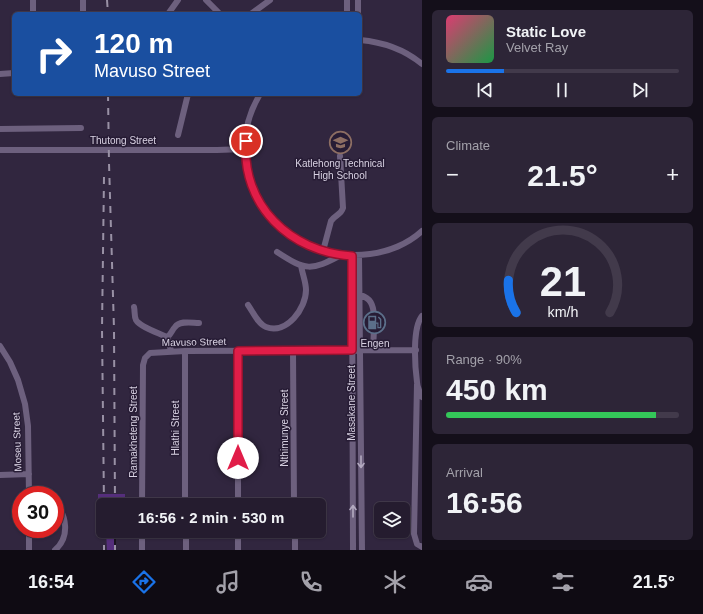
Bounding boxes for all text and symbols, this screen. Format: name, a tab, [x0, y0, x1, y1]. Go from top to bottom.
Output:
text: Static Love	[506, 23, 586, 40]
icon: right	[28, 28, 80, 80]
text: 120 m	[94, 28, 173, 59]
text: Velvet Ray	[506, 40, 568, 55]
text: Mavuso Street	[94, 61, 210, 81]
icon: previous	[474, 79, 496, 101]
icon: pause	[551, 79, 573, 101]
icon: next	[629, 79, 651, 101]
pin	[229, 124, 263, 158]
icon: arrive	[235, 130, 257, 152]
school or university icon: Katlehong Technical High School	[327, 130, 353, 156]
street label: Thutong Street	[90, 135, 156, 146]
text: Climate	[446, 138, 490, 153]
place label: Katlehong Technical High School	[295, 158, 385, 181]
text: 21.5°	[527, 159, 598, 192]
text: −	[446, 162, 459, 187]
text: +	[666, 162, 679, 187]
text: 21	[539, 258, 586, 305]
text: km/h	[547, 304, 578, 320]
fuel station icon: Engen	[362, 310, 388, 336]
street label: Mavuso Street	[162, 336, 227, 348]
place label: Engen	[361, 338, 389, 349]
text: Range · 90%	[446, 352, 522, 367]
street label: Masakane Street	[346, 365, 357, 441]
text: 450 km	[446, 373, 548, 406]
street label: Ramakheteng Street	[128, 386, 139, 478]
street label: Nthimunye Street	[279, 389, 290, 467]
street label: Hlathi Street	[170, 400, 181, 456]
street label: Moseu Street	[10, 412, 24, 472]
position arrow	[217, 437, 259, 479]
one-way arrow	[357, 455, 365, 468]
text: Arrival	[446, 465, 483, 480]
speed limit sign: 30	[12, 486, 64, 538]
text: 16:56	[446, 486, 523, 519]
map controls	[374, 502, 410, 538]
button: layers	[374, 502, 410, 538]
one-way arrow	[349, 505, 357, 518]
text: 16:56 · 2 min · 530 m	[138, 509, 284, 526]
icon: directions	[130, 568, 158, 596]
icon: music	[214, 568, 242, 596]
icon: phone	[297, 568, 325, 596]
icon: climate	[381, 568, 409, 596]
icon: car	[465, 568, 493, 596]
icon: filters	[549, 568, 577, 596]
text: 16:54	[28, 572, 74, 592]
text: 21.5°	[633, 572, 675, 592]

